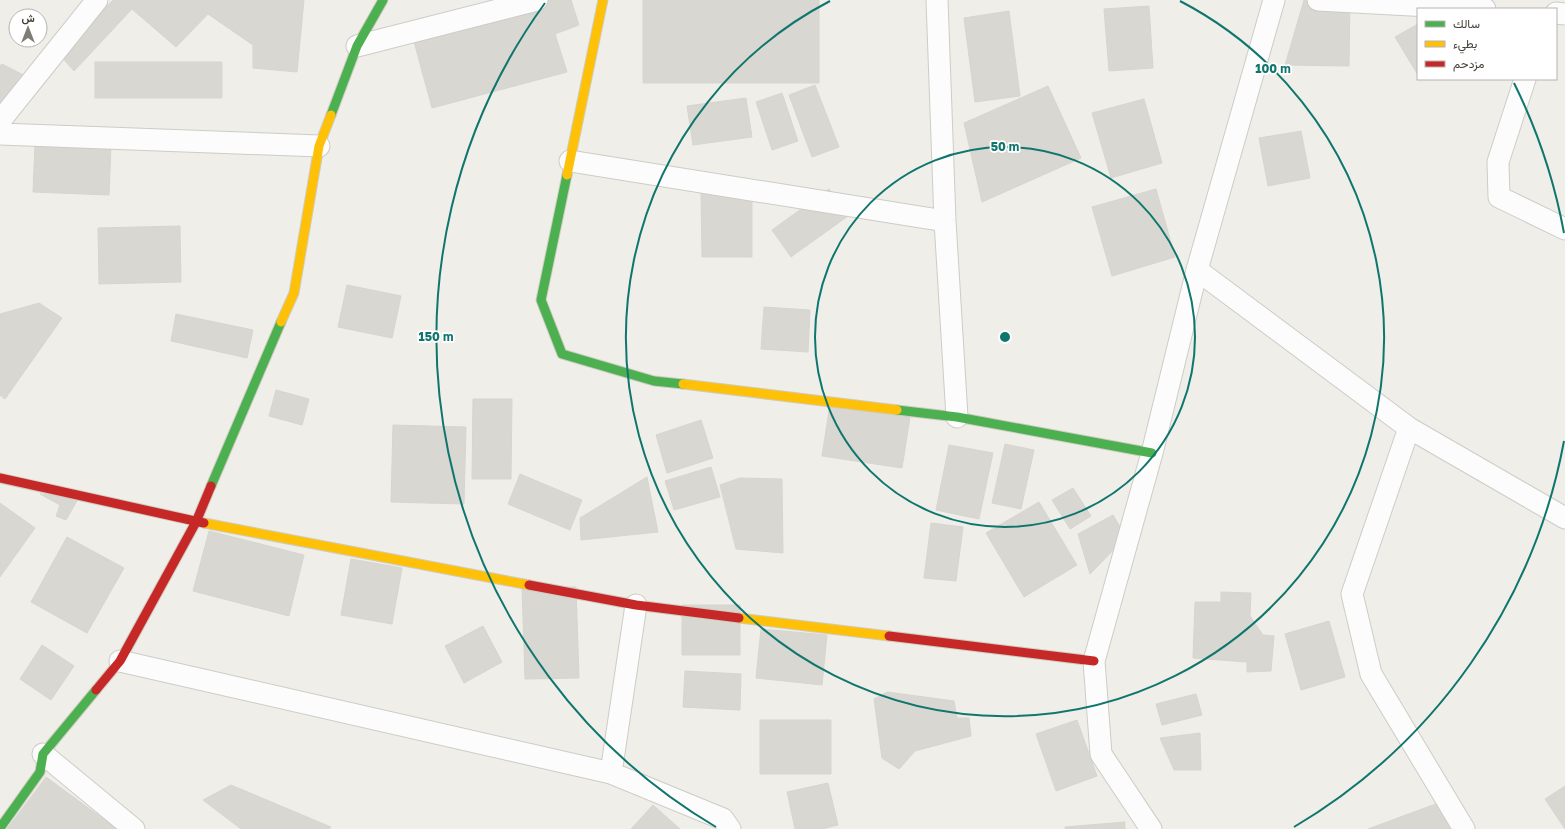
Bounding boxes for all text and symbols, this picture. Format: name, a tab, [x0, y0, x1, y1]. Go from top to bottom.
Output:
north arrow	[8, 8, 48, 48]
legend	[1417, 8, 1557, 80]
text: ش	[21, 11, 35, 25]
text: سالك	[1453, 16, 1480, 31]
text: بطيء	[1453, 36, 1477, 54]
text: مزدحم	[1453, 56, 1484, 72]
text: 100 m	[1255, 61, 1291, 76]
text: 50 m	[991, 139, 1019, 154]
text: 150 m	[419, 329, 453, 344]
centre of rings	[998, 330, 1012, 344]

